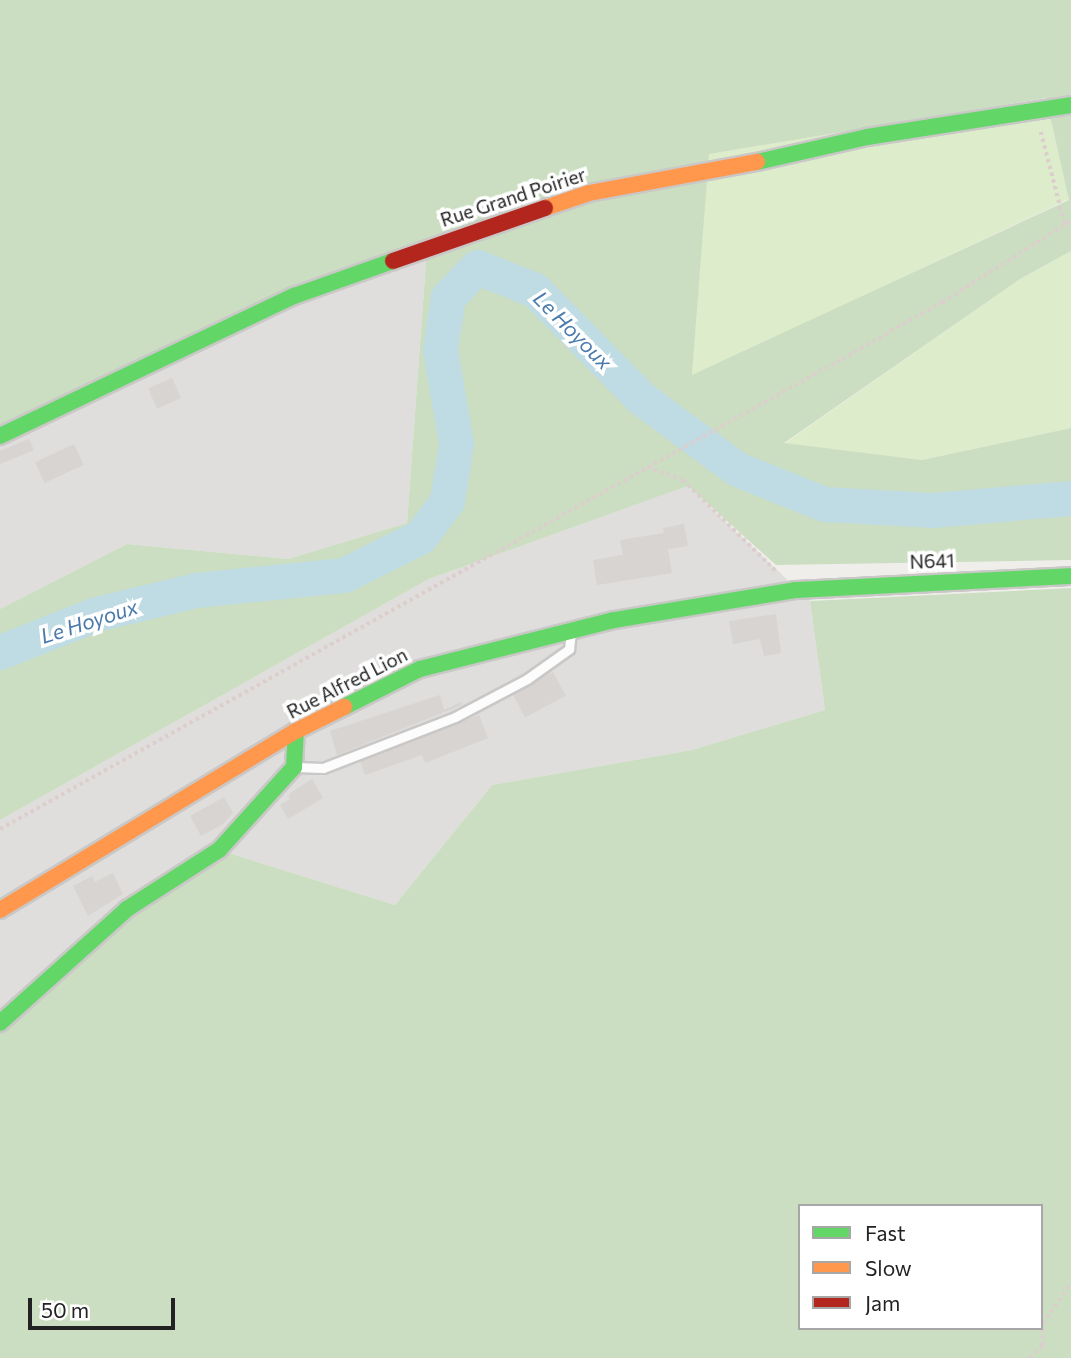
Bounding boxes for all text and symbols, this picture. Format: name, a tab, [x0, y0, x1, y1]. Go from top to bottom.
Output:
street label: Rue Grand Poirier	[437, 163, 589, 231]
water label: Le Hoyoux	[528, 285, 618, 375]
street label: N641	[909, 549, 955, 573]
water label: Le Hoyoux	[37, 593, 141, 649]
street label: Rue Alfred Lion	[283, 643, 411, 723]
legend	[798, 1204, 1043, 1330]
text: Fast	[865, 1220, 906, 1245]
text: Slow	[865, 1255, 912, 1280]
scale bar	[32, 1284, 178, 1328]
text: Jam	[865, 1290, 900, 1315]
text: 50 m	[41, 1297, 89, 1322]

